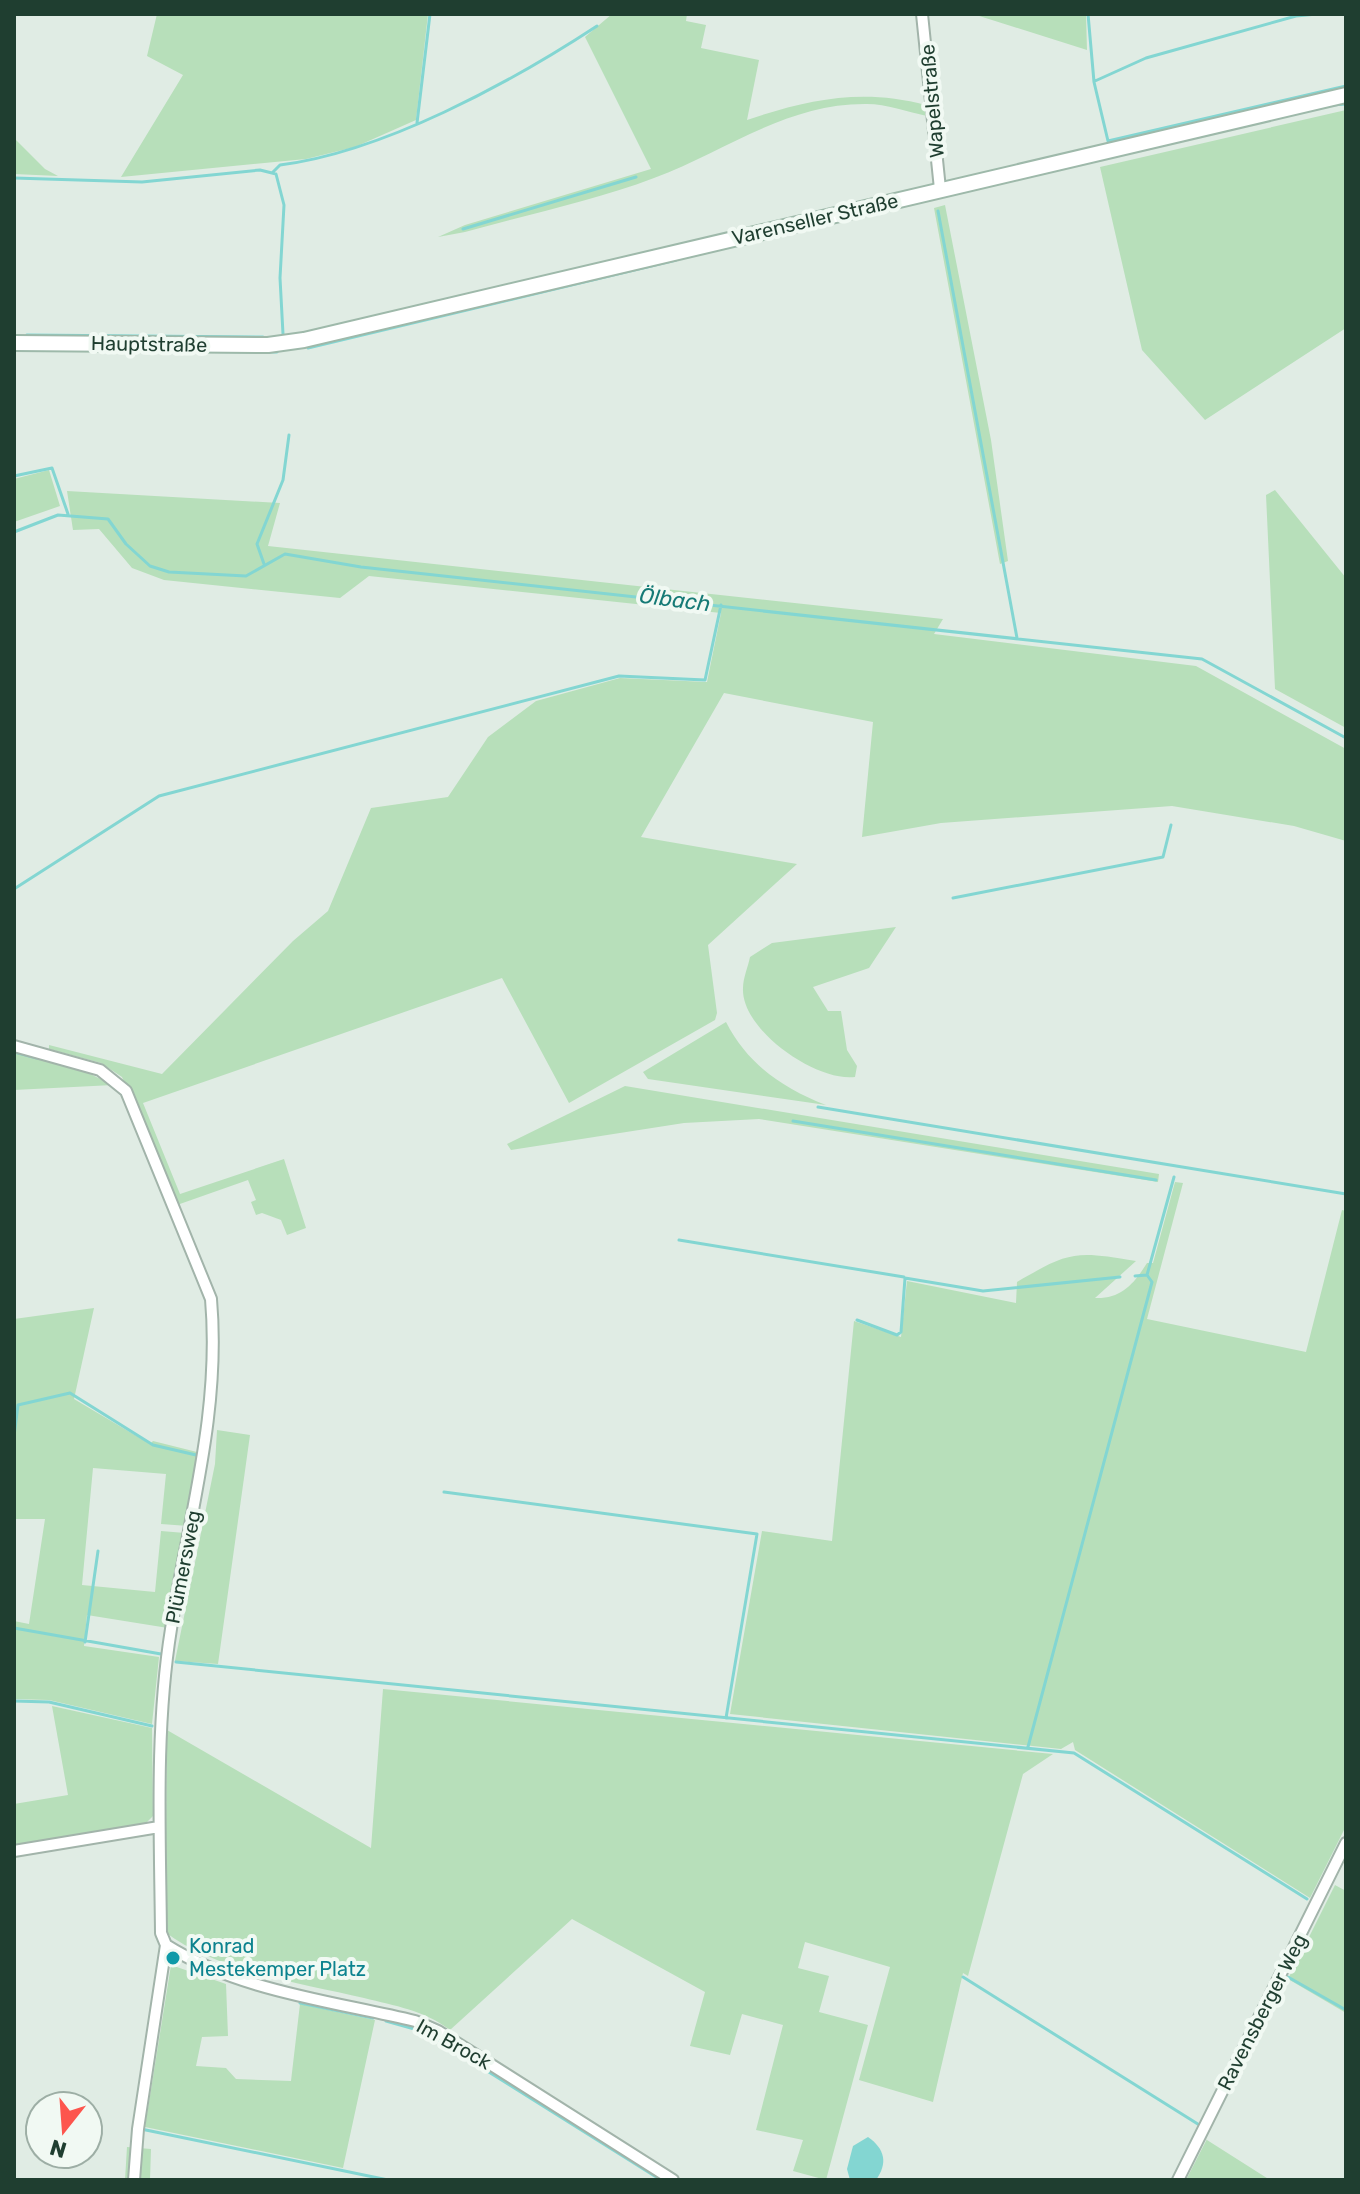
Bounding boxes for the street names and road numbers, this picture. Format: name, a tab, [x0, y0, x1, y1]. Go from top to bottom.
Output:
street label: Wapelstraße	[915, 43, 949, 159]
street label: Varenseller Straße	[730, 188, 900, 250]
street label: Hauptstraße	[91, 331, 207, 357]
street label: Plümersweg	[160, 1508, 206, 1626]
street label: Ravensberger Weg	[1212, 1930, 1312, 2094]
street label: Im Brock	[412, 2014, 496, 2075]

